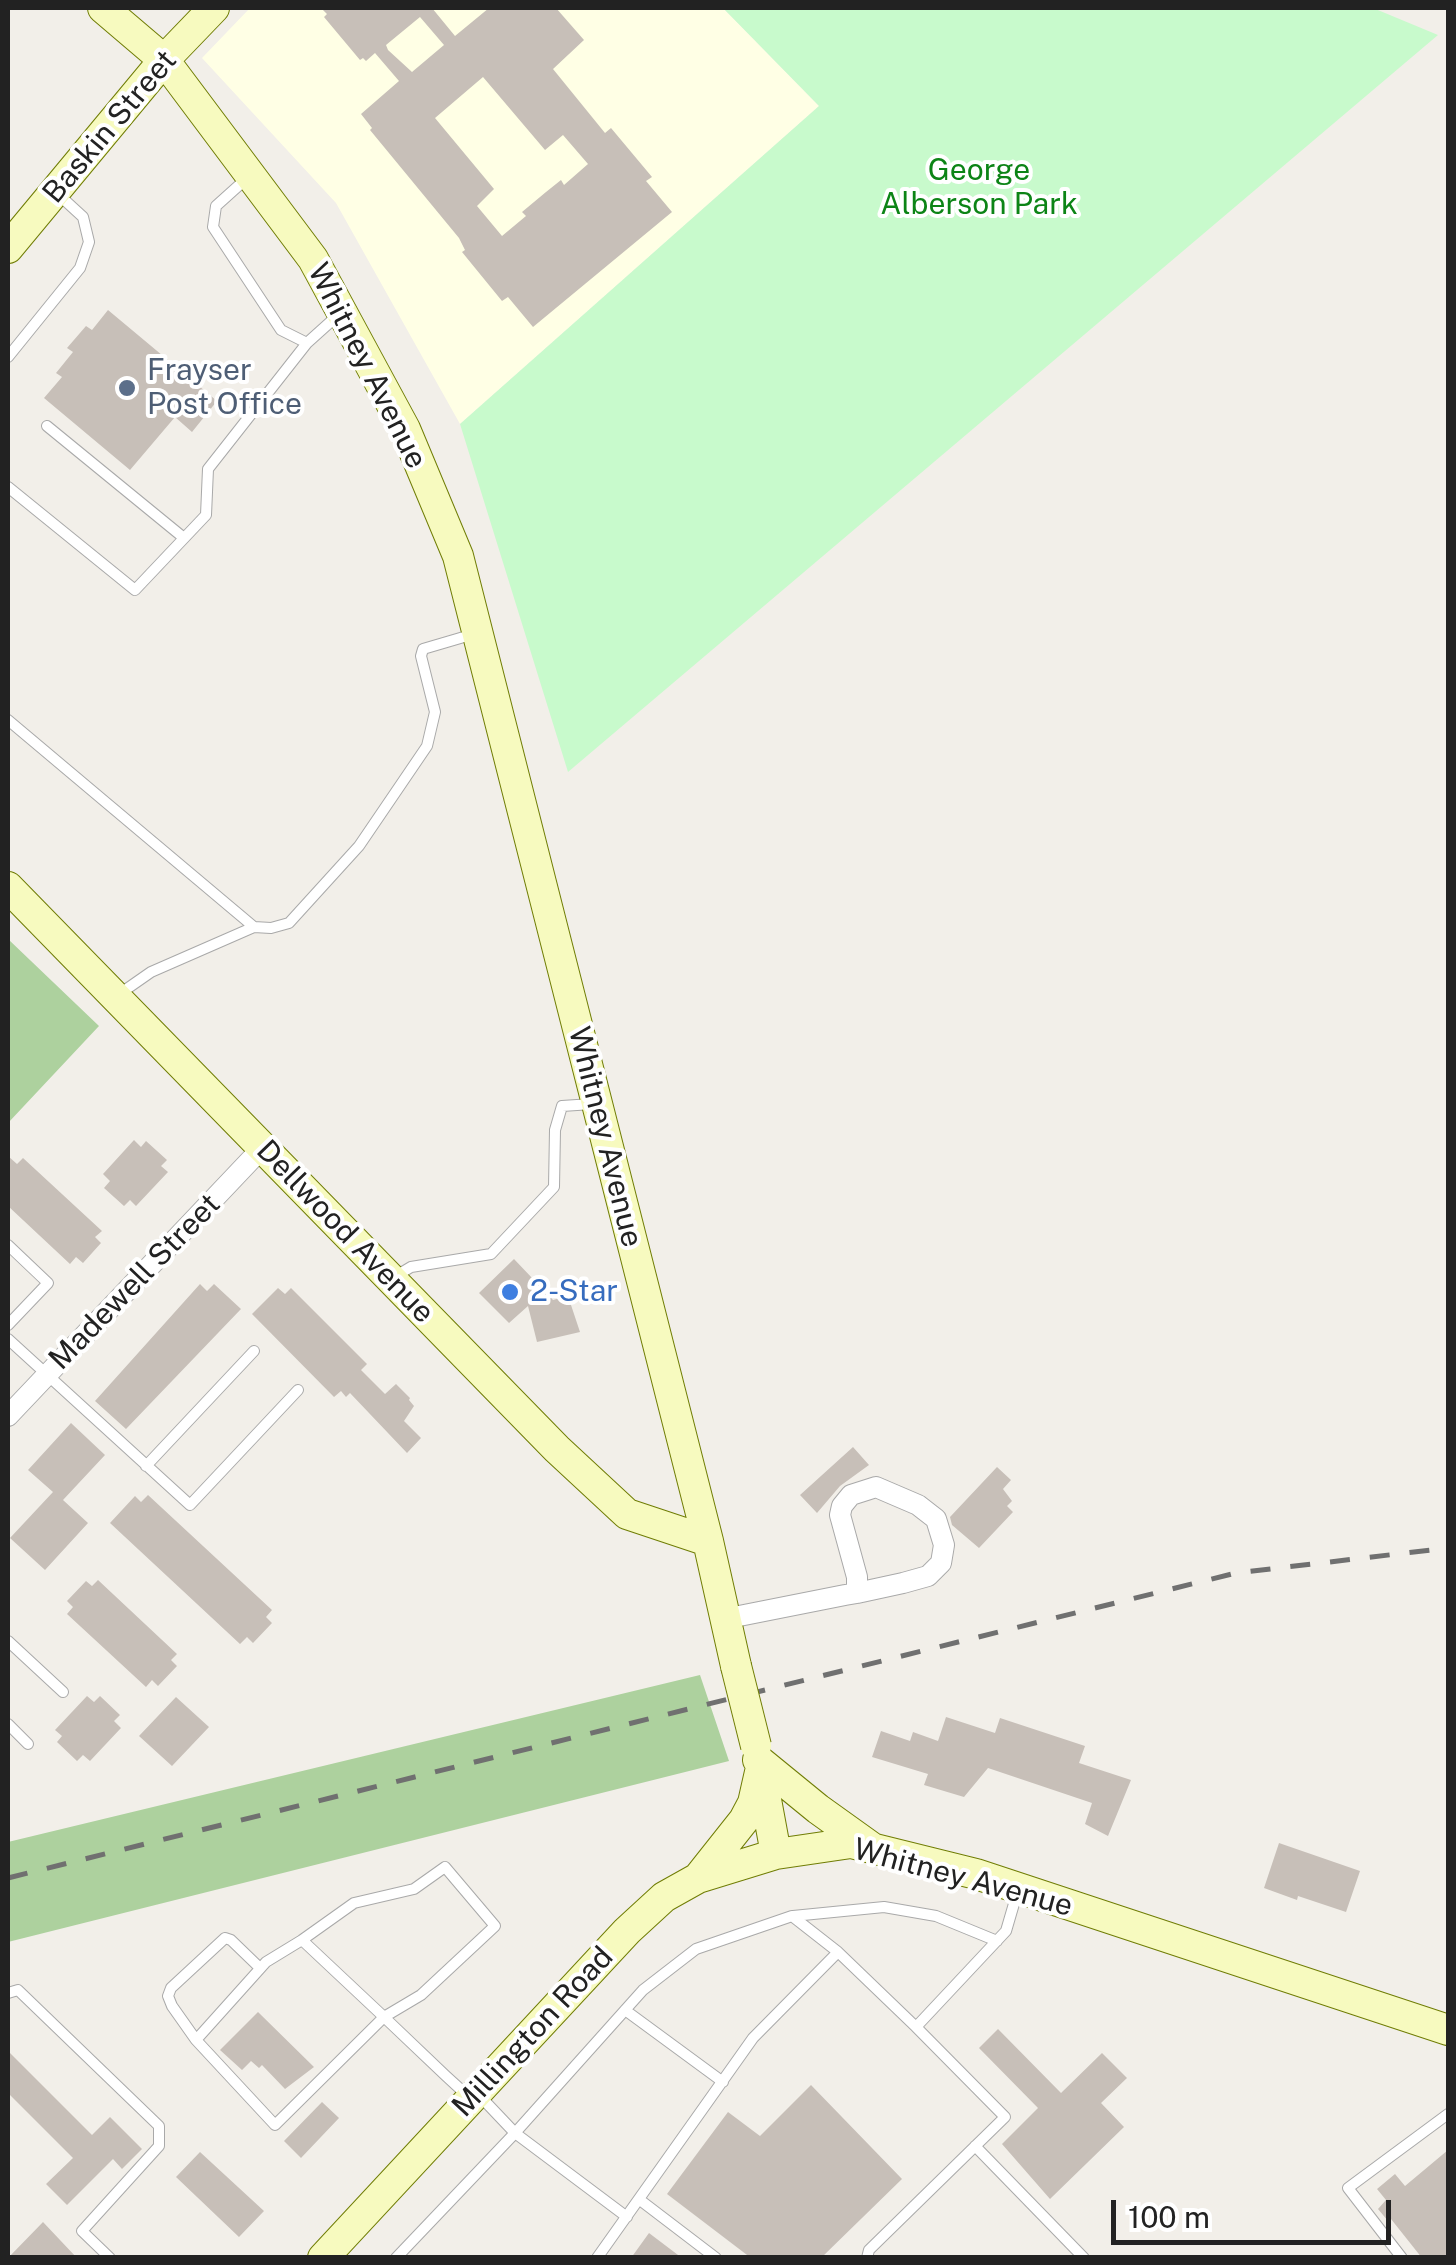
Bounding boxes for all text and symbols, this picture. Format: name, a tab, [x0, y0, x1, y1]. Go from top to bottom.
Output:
street label: Baskin Street	[36, 43, 184, 211]
park label: George Alberson Park	[880, 153, 1078, 224]
street label: Whitney Avenue	[300, 257, 434, 475]
place label: Frayser Post Office	[147, 353, 302, 424]
marker: Frayser Post Office	[116, 377, 138, 399]
street label: Whitney Avenue	[560, 1023, 650, 1251]
street label: Dellwood Avenue	[249, 1133, 441, 1331]
street label: Madewell Street	[42, 1187, 228, 1377]
place label: 2-Star	[530, 1274, 618, 1310]
marker: 2-Star	[499, 1281, 521, 1303]
street label: Whitney Avenue	[849, 1831, 1077, 1925]
street label: Millington Road	[445, 1940, 621, 2124]
scale bar	[1116, 2180, 1396, 2242]
text: 100 m	[1128, 2199, 1210, 2235]

